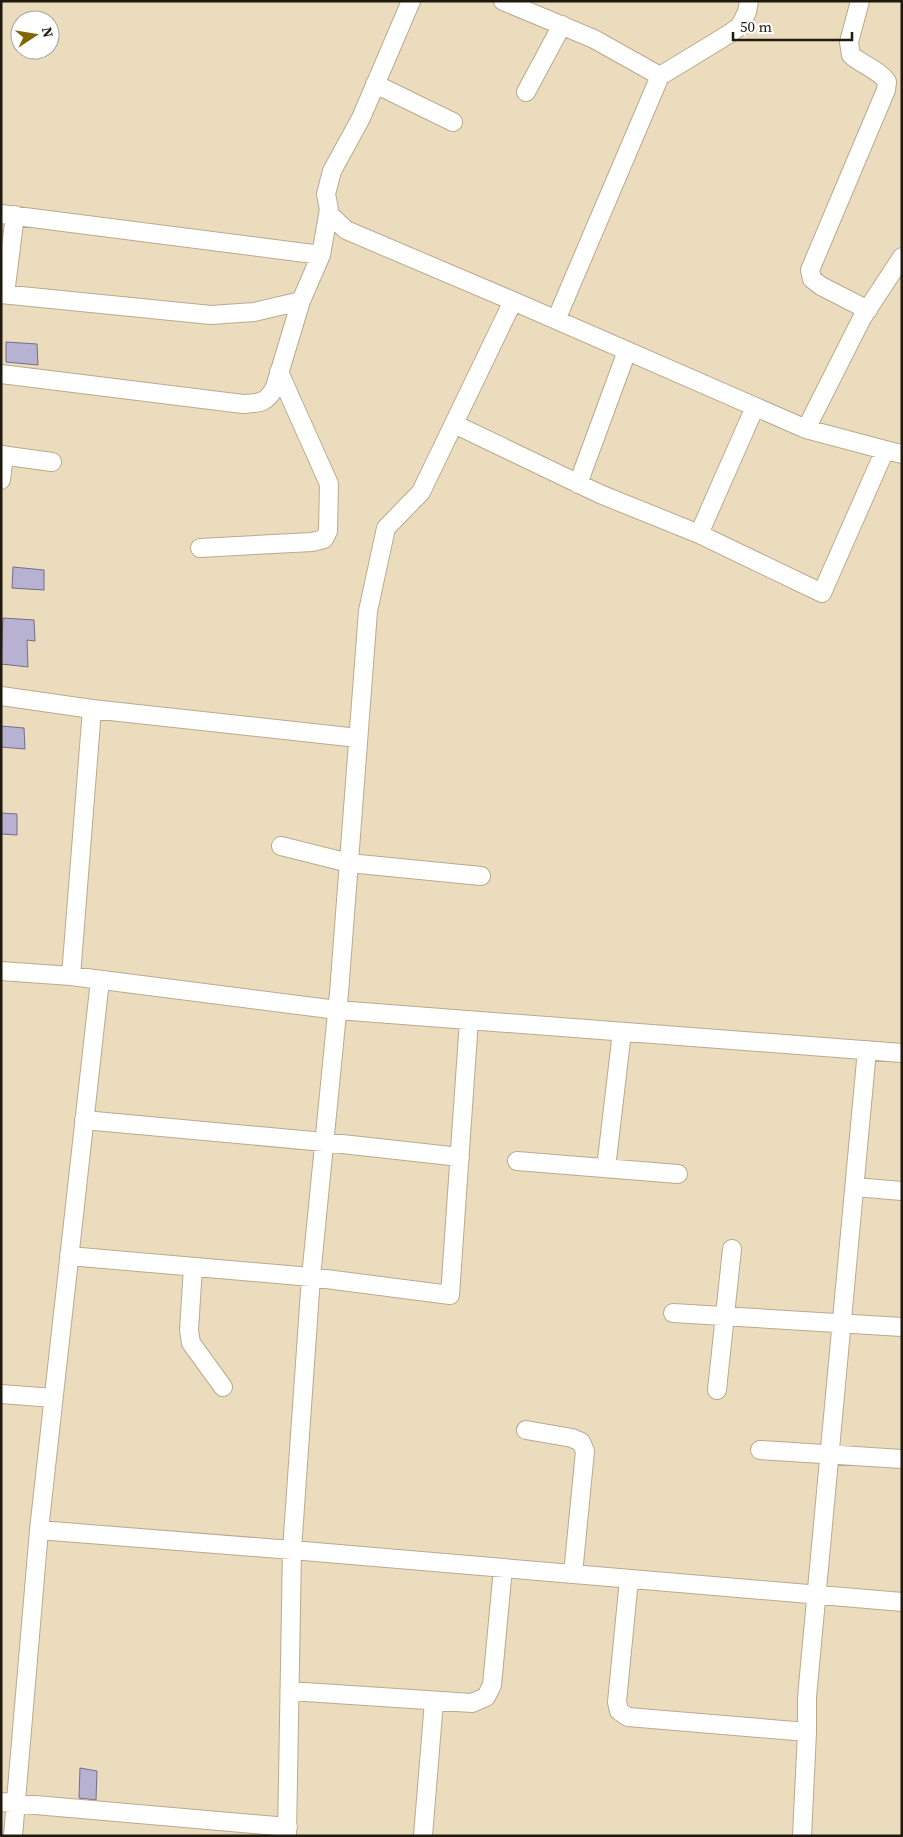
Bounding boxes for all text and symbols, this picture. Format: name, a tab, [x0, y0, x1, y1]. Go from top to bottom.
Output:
north arrow	[10, 10, 60, 60]
scale bar	[733, 10, 852, 42]
text: 50 m	[740, 16, 772, 37]
text: N	[37, 25, 59, 39]

